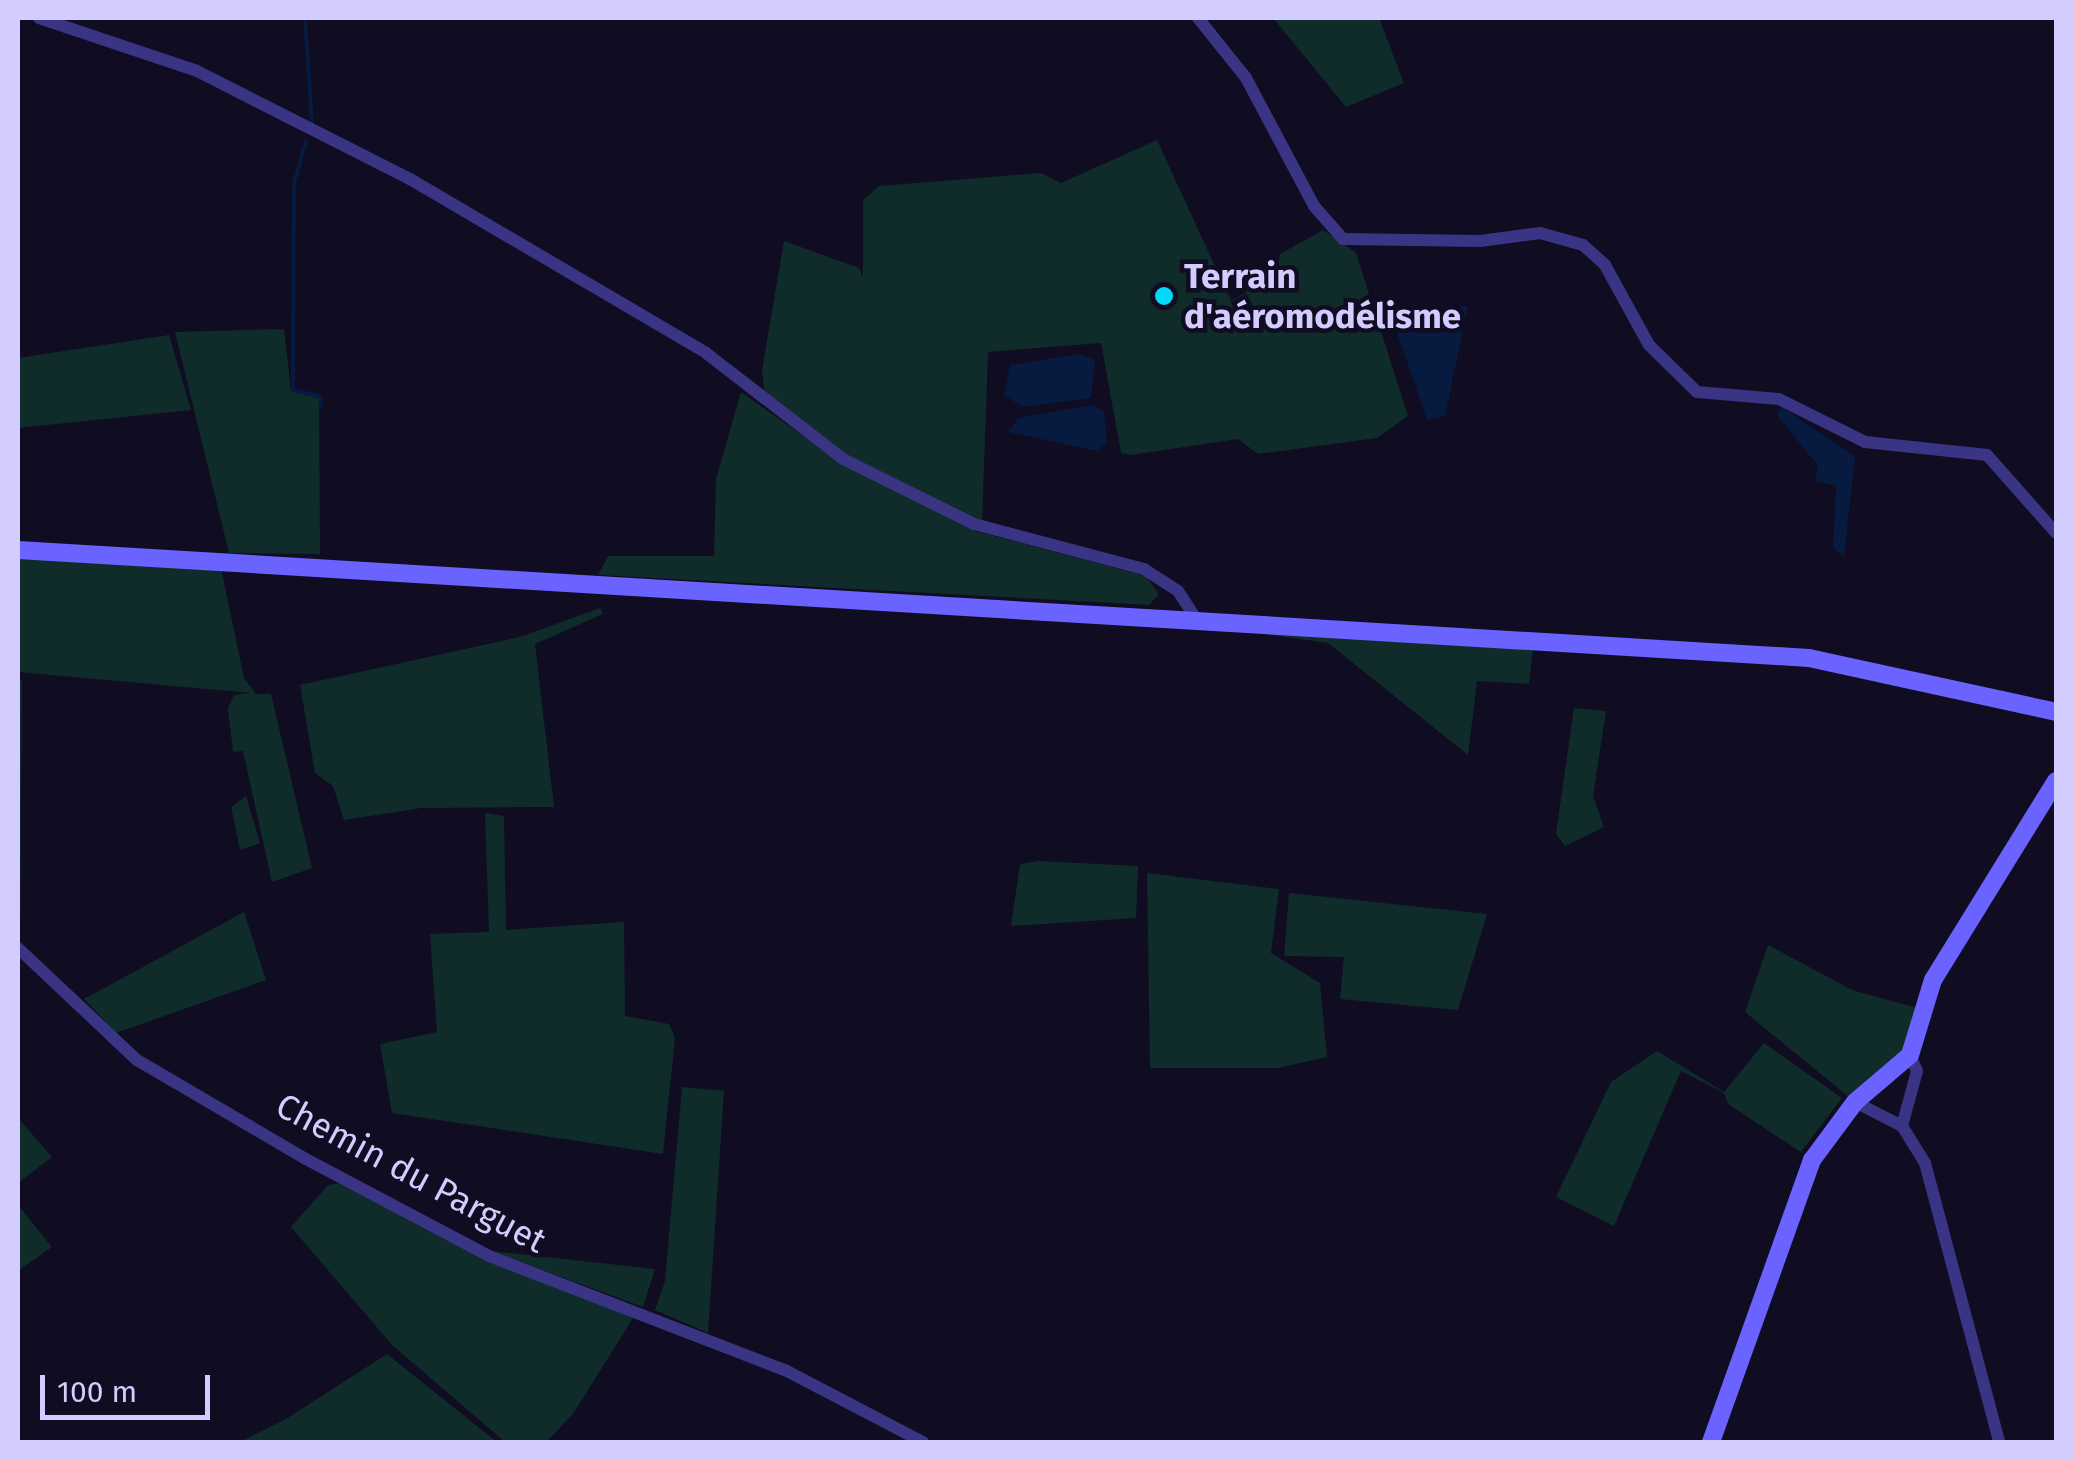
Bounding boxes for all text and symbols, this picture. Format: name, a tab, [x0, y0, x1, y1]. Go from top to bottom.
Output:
place label: Terrain d'aéromodélisme	[1184, 255, 1461, 337]
marker: Terrain d'aéromodélisme	[1153, 285, 1175, 307]
street label: Chemin du Parguet	[269, 1084, 553, 1262]
scale bar	[45, 1355, 215, 1417]
text: 100 m	[57, 1374, 137, 1410]

